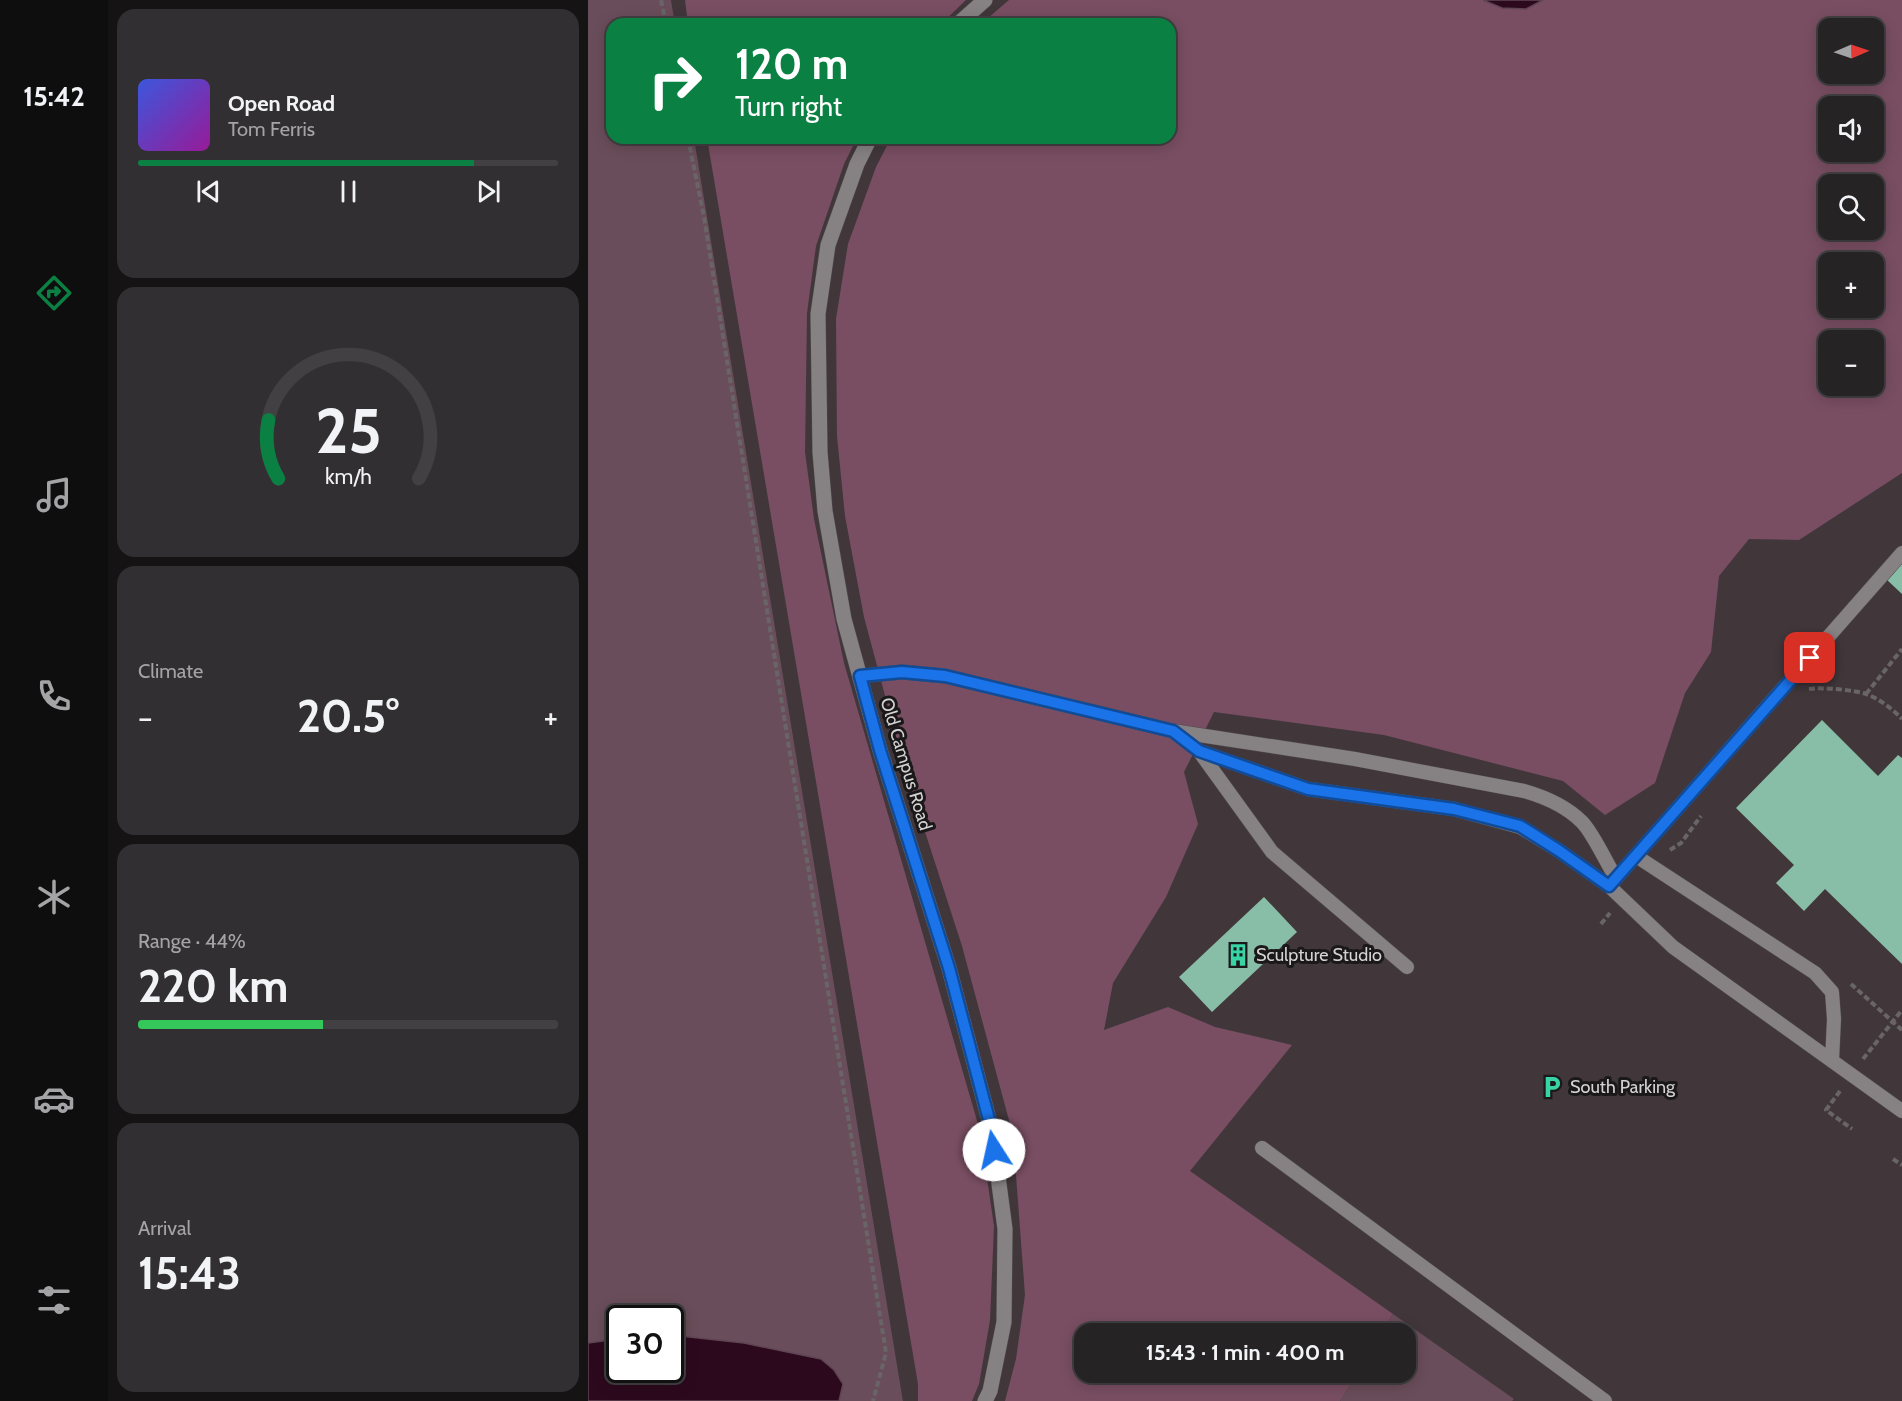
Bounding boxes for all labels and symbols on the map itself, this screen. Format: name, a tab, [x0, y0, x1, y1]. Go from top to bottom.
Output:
north arrow	[1818, 18, 1884, 84]
pin	[1784, 632, 1835, 683]
street label: Old Campus Road	[875, 695, 937, 833]
building icon: Sculpture Studio	[1225, 942, 1251, 968]
place label: Sculpture Studio	[1256, 944, 1382, 966]
parking icon: South Parking	[1539, 1074, 1565, 1100]
place label: South Parking	[1570, 1076, 1676, 1098]
position arrow	[962, 1118, 1026, 1182]
speed limit sign: 30	[606, 1305, 684, 1383]

